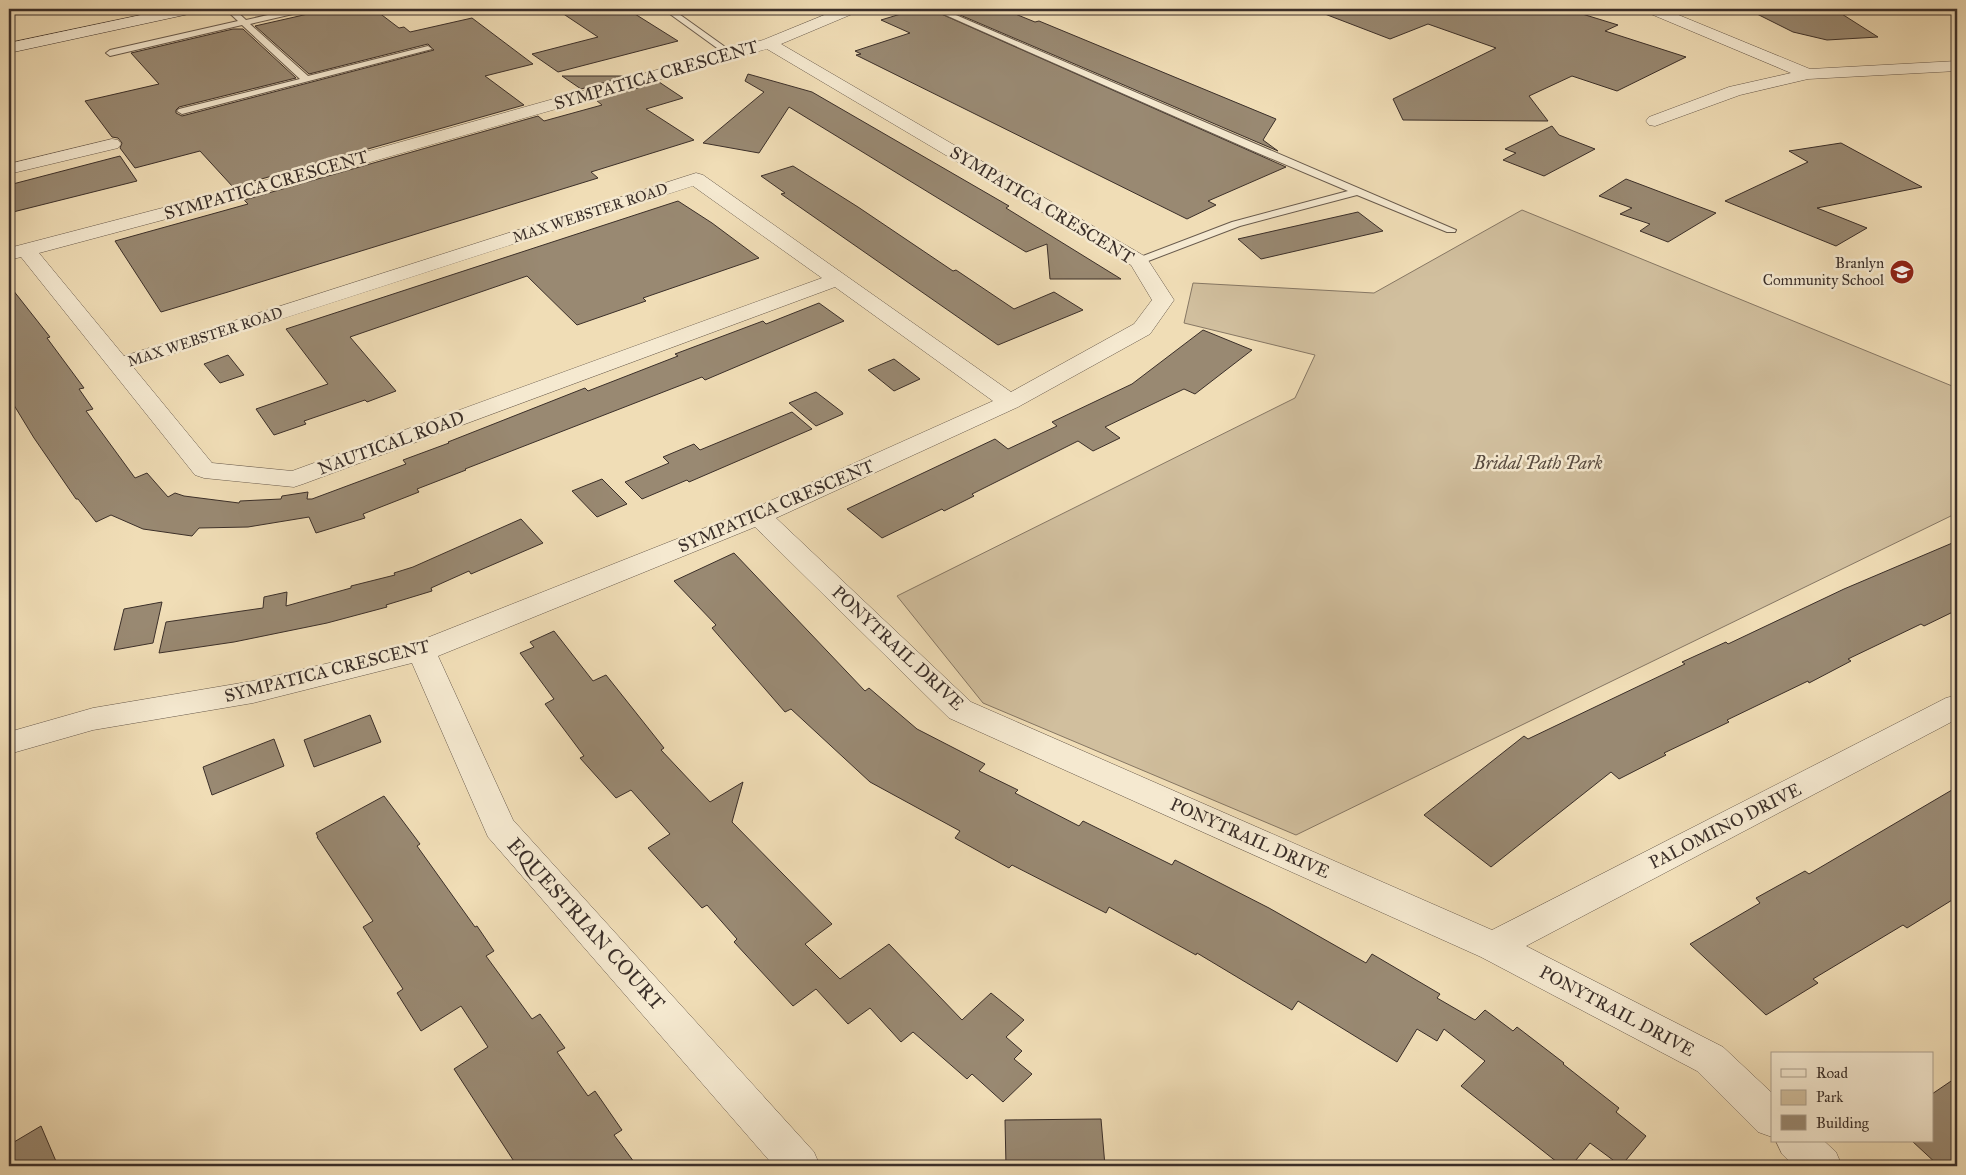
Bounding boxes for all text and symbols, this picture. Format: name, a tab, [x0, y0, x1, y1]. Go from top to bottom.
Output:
street label: SYMPATICA CRESCENT	[552, 35, 760, 115]
street label: SYMPATICA CRESCENT	[946, 141, 1138, 269]
street label: SYMPATICA CRESCENT	[162, 145, 370, 225]
street label: MAX WEBSTER ROAD	[510, 179, 670, 247]
place label: Branlyn Community School	[1763, 254, 1885, 289]
school or university icon: Branlyn Community School	[1889, 259, 1915, 285]
street label: MAX WEBSTER ROAD	[125, 303, 285, 371]
street label: NAUTICAL ROAD	[315, 406, 467, 480]
park label: Bridal Path Park	[1473, 452, 1602, 474]
street label: SYMPATICA CRESCENT	[675, 455, 877, 557]
street label: PONYTRAIL DRIVE	[827, 581, 969, 715]
street label: SYMPATICA CRESCENT	[222, 635, 432, 707]
street label: PALOMINO DRIVE	[1645, 778, 1805, 874]
street label: PONYTRAIL DRIVE	[1167, 793, 1333, 883]
street label: EQUESTRIAN COURT	[502, 832, 670, 1016]
street label: PONYTRAIL DRIVE	[1536, 961, 1698, 1061]
legend	[1771, 1052, 1934, 1142]
text: Road	[1816, 1064, 1848, 1082]
text: Park	[1816, 1088, 1843, 1106]
text: Building	[1816, 1114, 1870, 1132]

